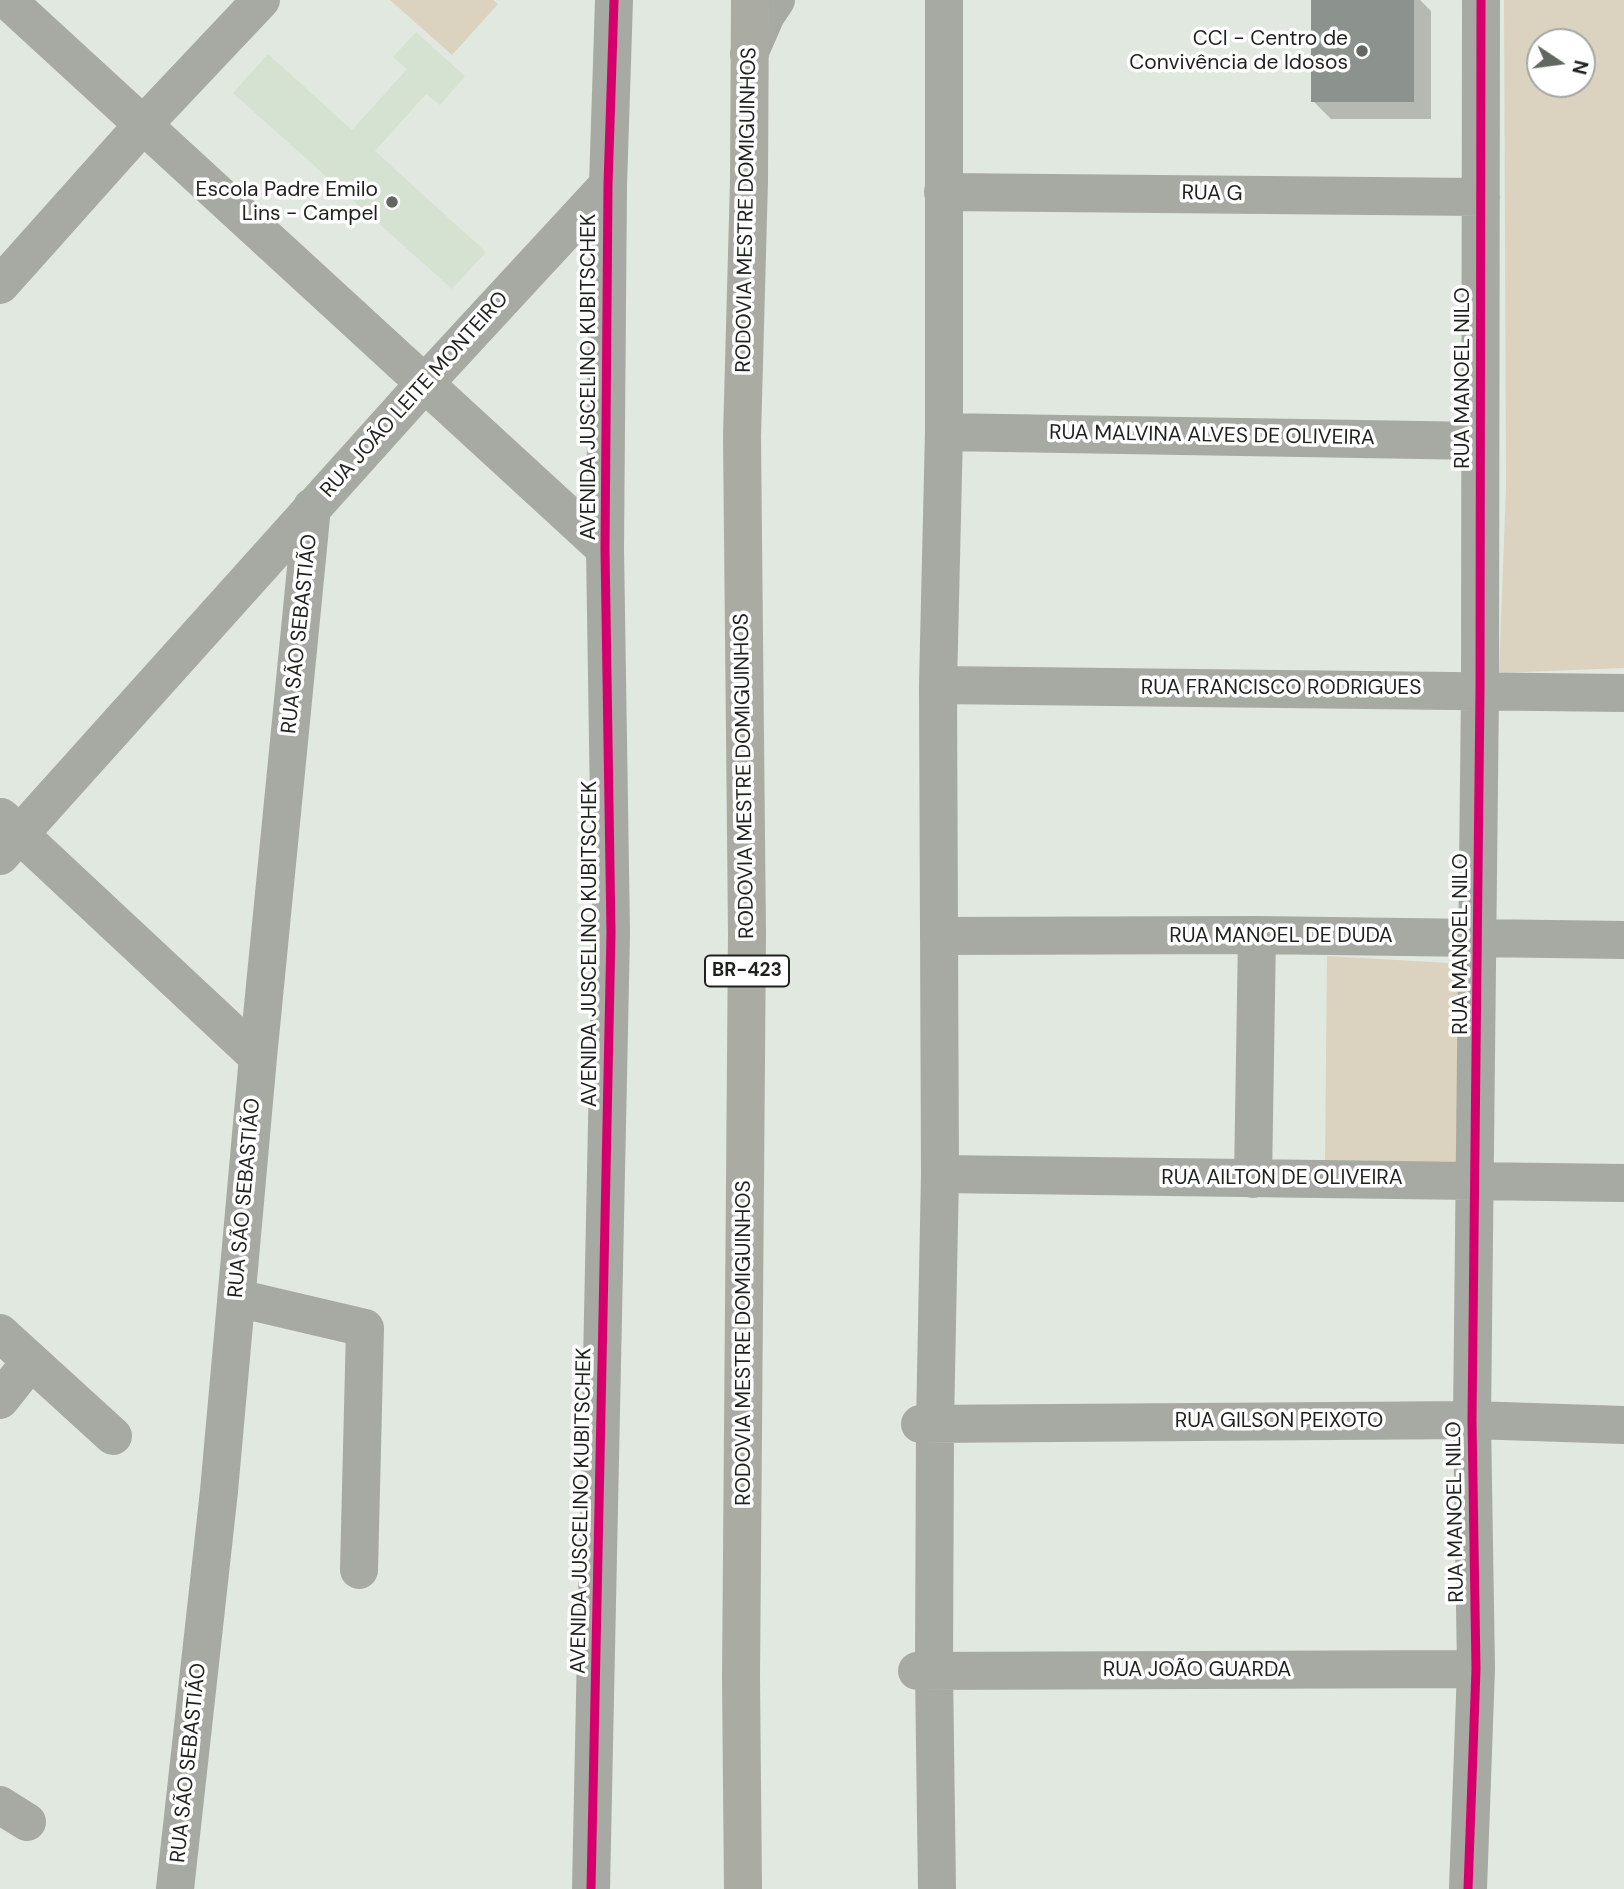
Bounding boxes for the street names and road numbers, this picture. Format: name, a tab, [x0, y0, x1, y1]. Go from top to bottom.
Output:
street label: RODOVIA MESTRE DOMIGUINHOS	[732, 47, 762, 373]
street label: RUA G	[1181, 181, 1243, 207]
street label: AVENIDA JUSCELINO KUBITSCHEK	[576, 214, 602, 540]
street label: RUA JOÃO LEITE MONTEIRO	[316, 287, 514, 503]
street label: RUA MANOEL NILO	[1450, 287, 1476, 469]
street label: RUA MALVINA ALVES DE OLIVEIRA	[1049, 421, 1375, 451]
street label: RUA SÃO SEBASTIÃO	[277, 533, 323, 735]
street label: RODOVIA MESTRE DOMIGUINHOS	[730, 613, 760, 939]
street label: RUA FRANCISCO RODRIGUES	[1141, 675, 1421, 701]
street label: AVENIDA JUSCELINO KUBITSCHEK	[577, 781, 603, 1107]
street label: RUA MANOEL NILO	[1448, 853, 1474, 1035]
street label: RUA MANOEL DE DUDA	[1169, 923, 1393, 949]
road number: BR-423	[705, 956, 789, 987]
street label: RUA SÃO SEBASTIÃO	[224, 1097, 266, 1299]
street label: RUA AILTON DE OLIVEIRA	[1161, 1165, 1403, 1191]
street label: RODOVIA MESTRE DOMIGUINHOS	[731, 1180, 757, 1506]
street label: AVENIDA JUSCELINO KUBITSCHEK	[567, 1348, 597, 1674]
street label: RUA GILSON PEIXOTO	[1175, 1408, 1383, 1434]
street label: RUA MANOEL NILO	[1442, 1421, 1470, 1603]
street label: RUA JOÃO GUARDA	[1103, 1657, 1291, 1683]
street label: RUA SÃO SEBASTIÃO	[166, 1662, 212, 1864]

